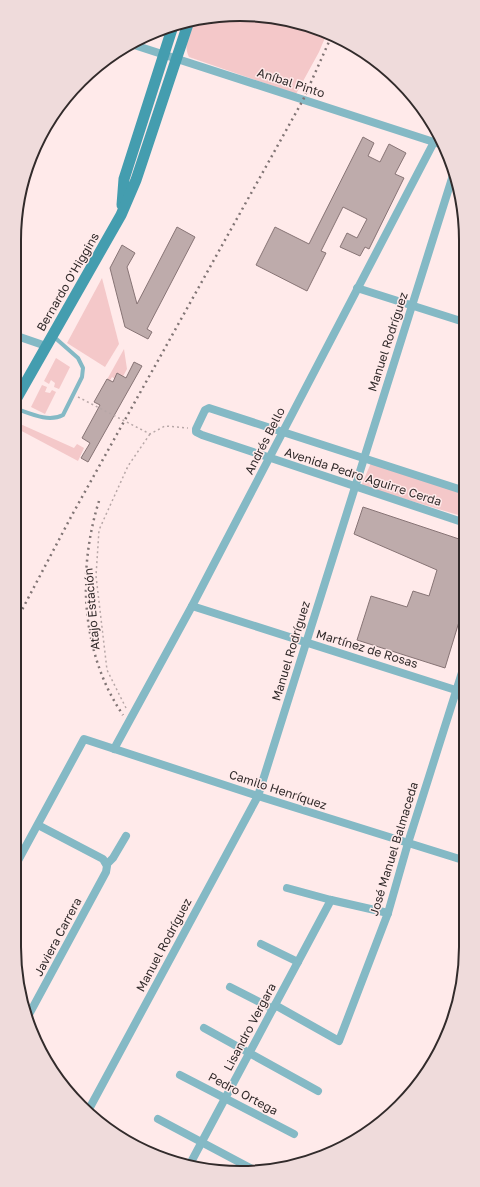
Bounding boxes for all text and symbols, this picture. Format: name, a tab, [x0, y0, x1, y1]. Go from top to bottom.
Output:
street label: Aníbal Pinto	[255, 65, 327, 101]
street label: Bernardo O'Higgins	[33, 230, 102, 334]
street label: Manuel Rodríguez	[364, 290, 411, 394]
street label: Andrés Bello	[241, 405, 288, 477]
street label: Avenida Pedro Aguirre Cerda	[283, 444, 444, 509]
street label: Atajo Estación	[80, 567, 103, 651]
street label: Manuel Rodríguez	[268, 599, 313, 703]
street label: Martínez de Rosas	[314, 626, 420, 671]
street label: Camilo Henríquez	[227, 767, 329, 812]
street label: José Manuel Balmaceda	[366, 780, 421, 918]
street label: Javiera Carrera	[31, 895, 85, 979]
street label: Manuel Rodríguez	[133, 895, 195, 994]
street label: Lisandro Vergara	[220, 980, 279, 1073]
street label: Pedro Ortega	[206, 1069, 281, 1118]

